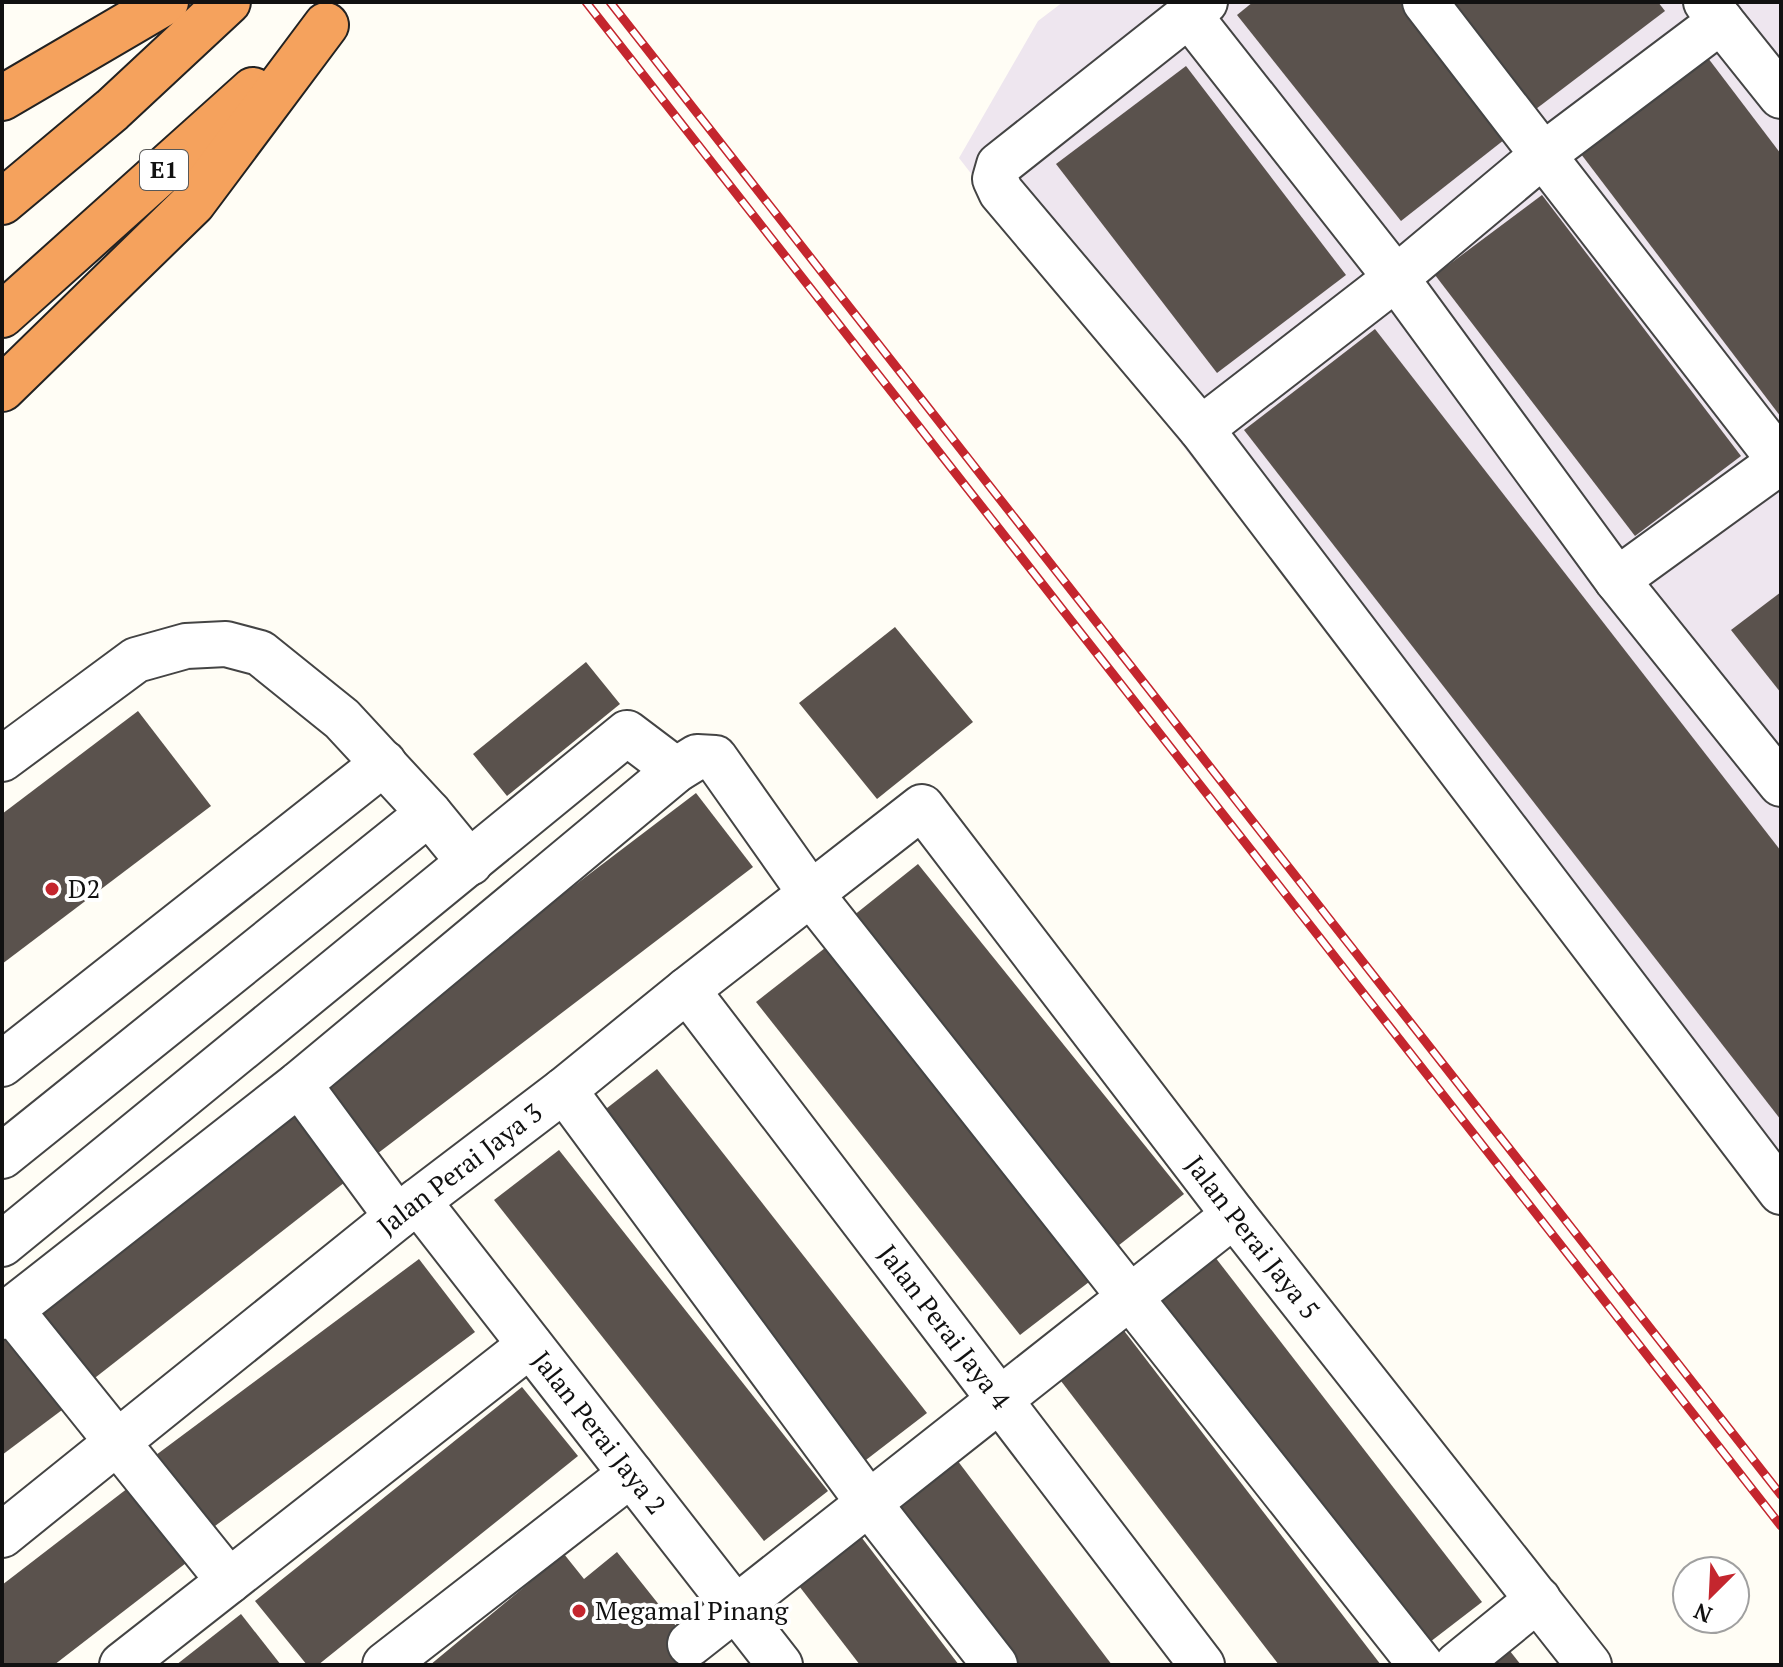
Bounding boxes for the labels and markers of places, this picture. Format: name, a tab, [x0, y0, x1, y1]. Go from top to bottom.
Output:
place label: D2	[68, 871, 100, 905]
marker: D2	[43, 880, 61, 898]
place label: Megamal Pinang	[595, 1593, 788, 1627]
marker: Megamal Pinang	[570, 1602, 588, 1620]

